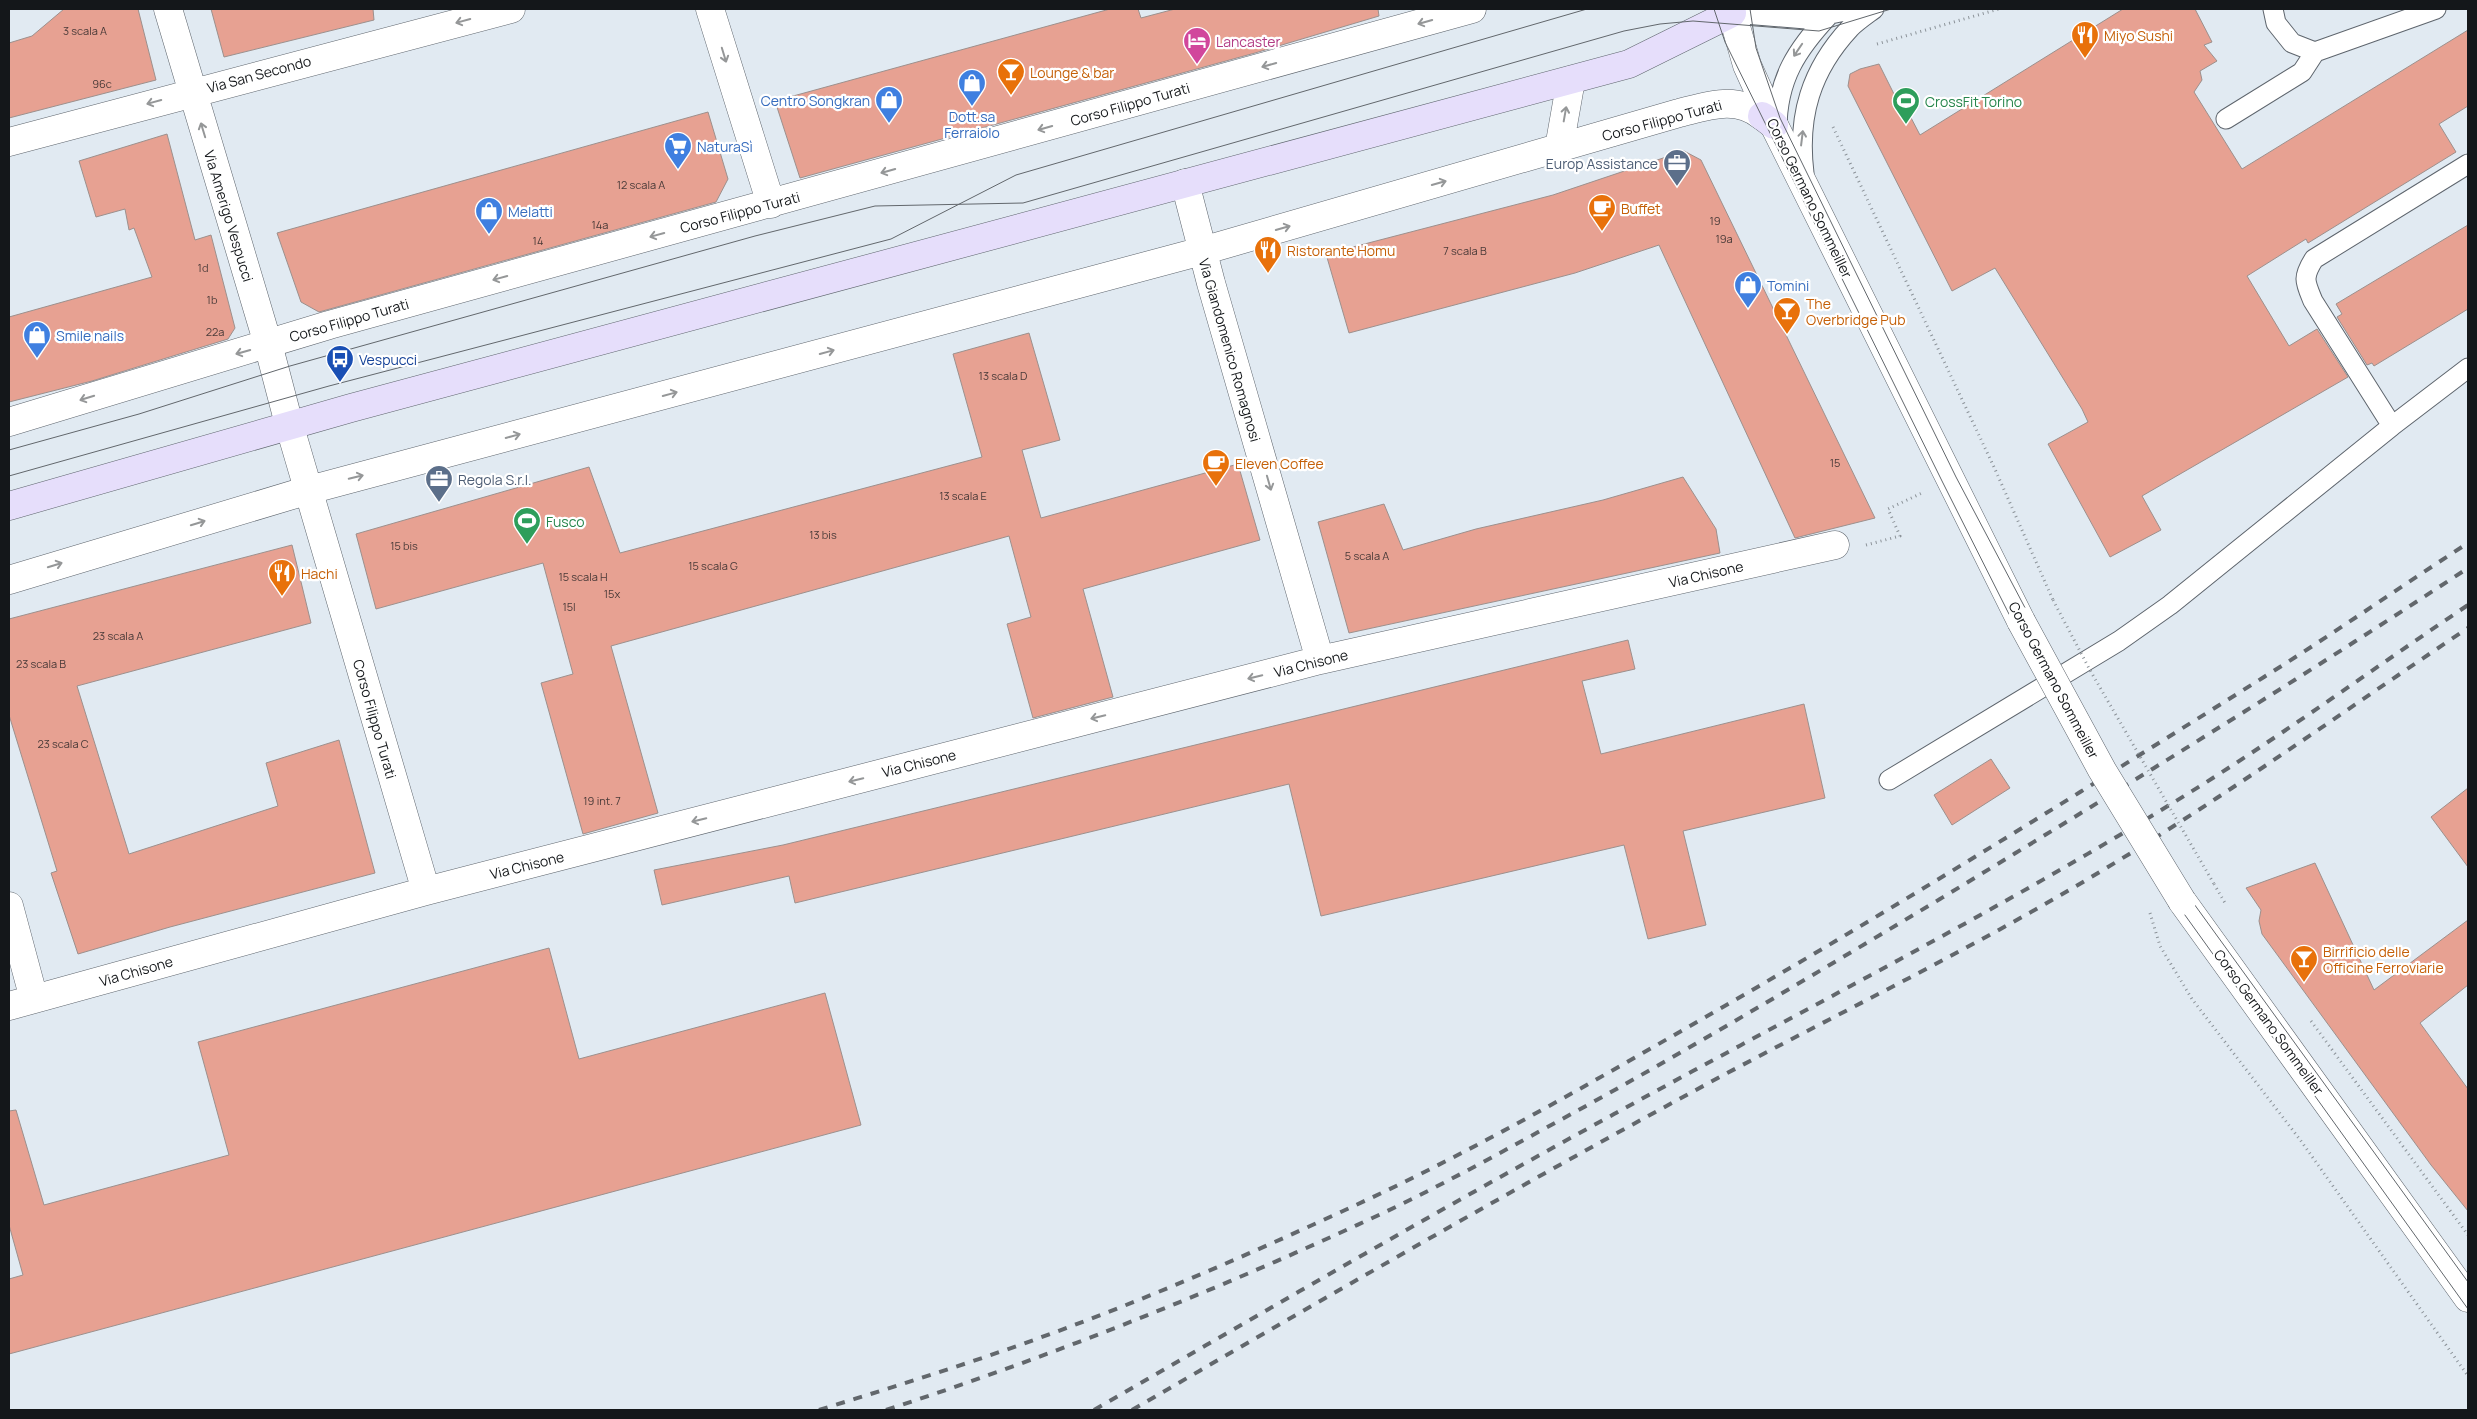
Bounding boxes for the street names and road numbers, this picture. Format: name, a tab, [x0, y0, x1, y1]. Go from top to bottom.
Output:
street label: Via San Secondo	[205, 51, 313, 97]
street label: Corso Filippo Turati	[1068, 78, 1192, 130]
street label: Corso Filippo Turati	[1600, 95, 1724, 145]
street label: Corso Germano Sommeiller	[1763, 115, 1857, 281]
street label: Via Amerigo Vespucci	[200, 148, 258, 284]
street label: Corso Filippo Turati	[678, 187, 802, 237]
street label: Via Giandomenico Romagnosi	[1195, 256, 1265, 444]
street label: Corso Filippo Turati	[287, 294, 411, 346]
street label: Via Chisone	[1667, 556, 1745, 592]
street label: Corso Germano Sommeiller	[2004, 598, 2104, 762]
street label: Via Chisone	[1272, 645, 1350, 681]
street label: Corso Filippo Turati	[349, 657, 401, 781]
street label: Via Chisone	[880, 745, 958, 781]
street label: Via Chisone	[488, 847, 566, 883]
street label: Corso Germano Sommeiller	[2210, 945, 2328, 1099]
street label: Via Chisone	[97, 951, 175, 991]

